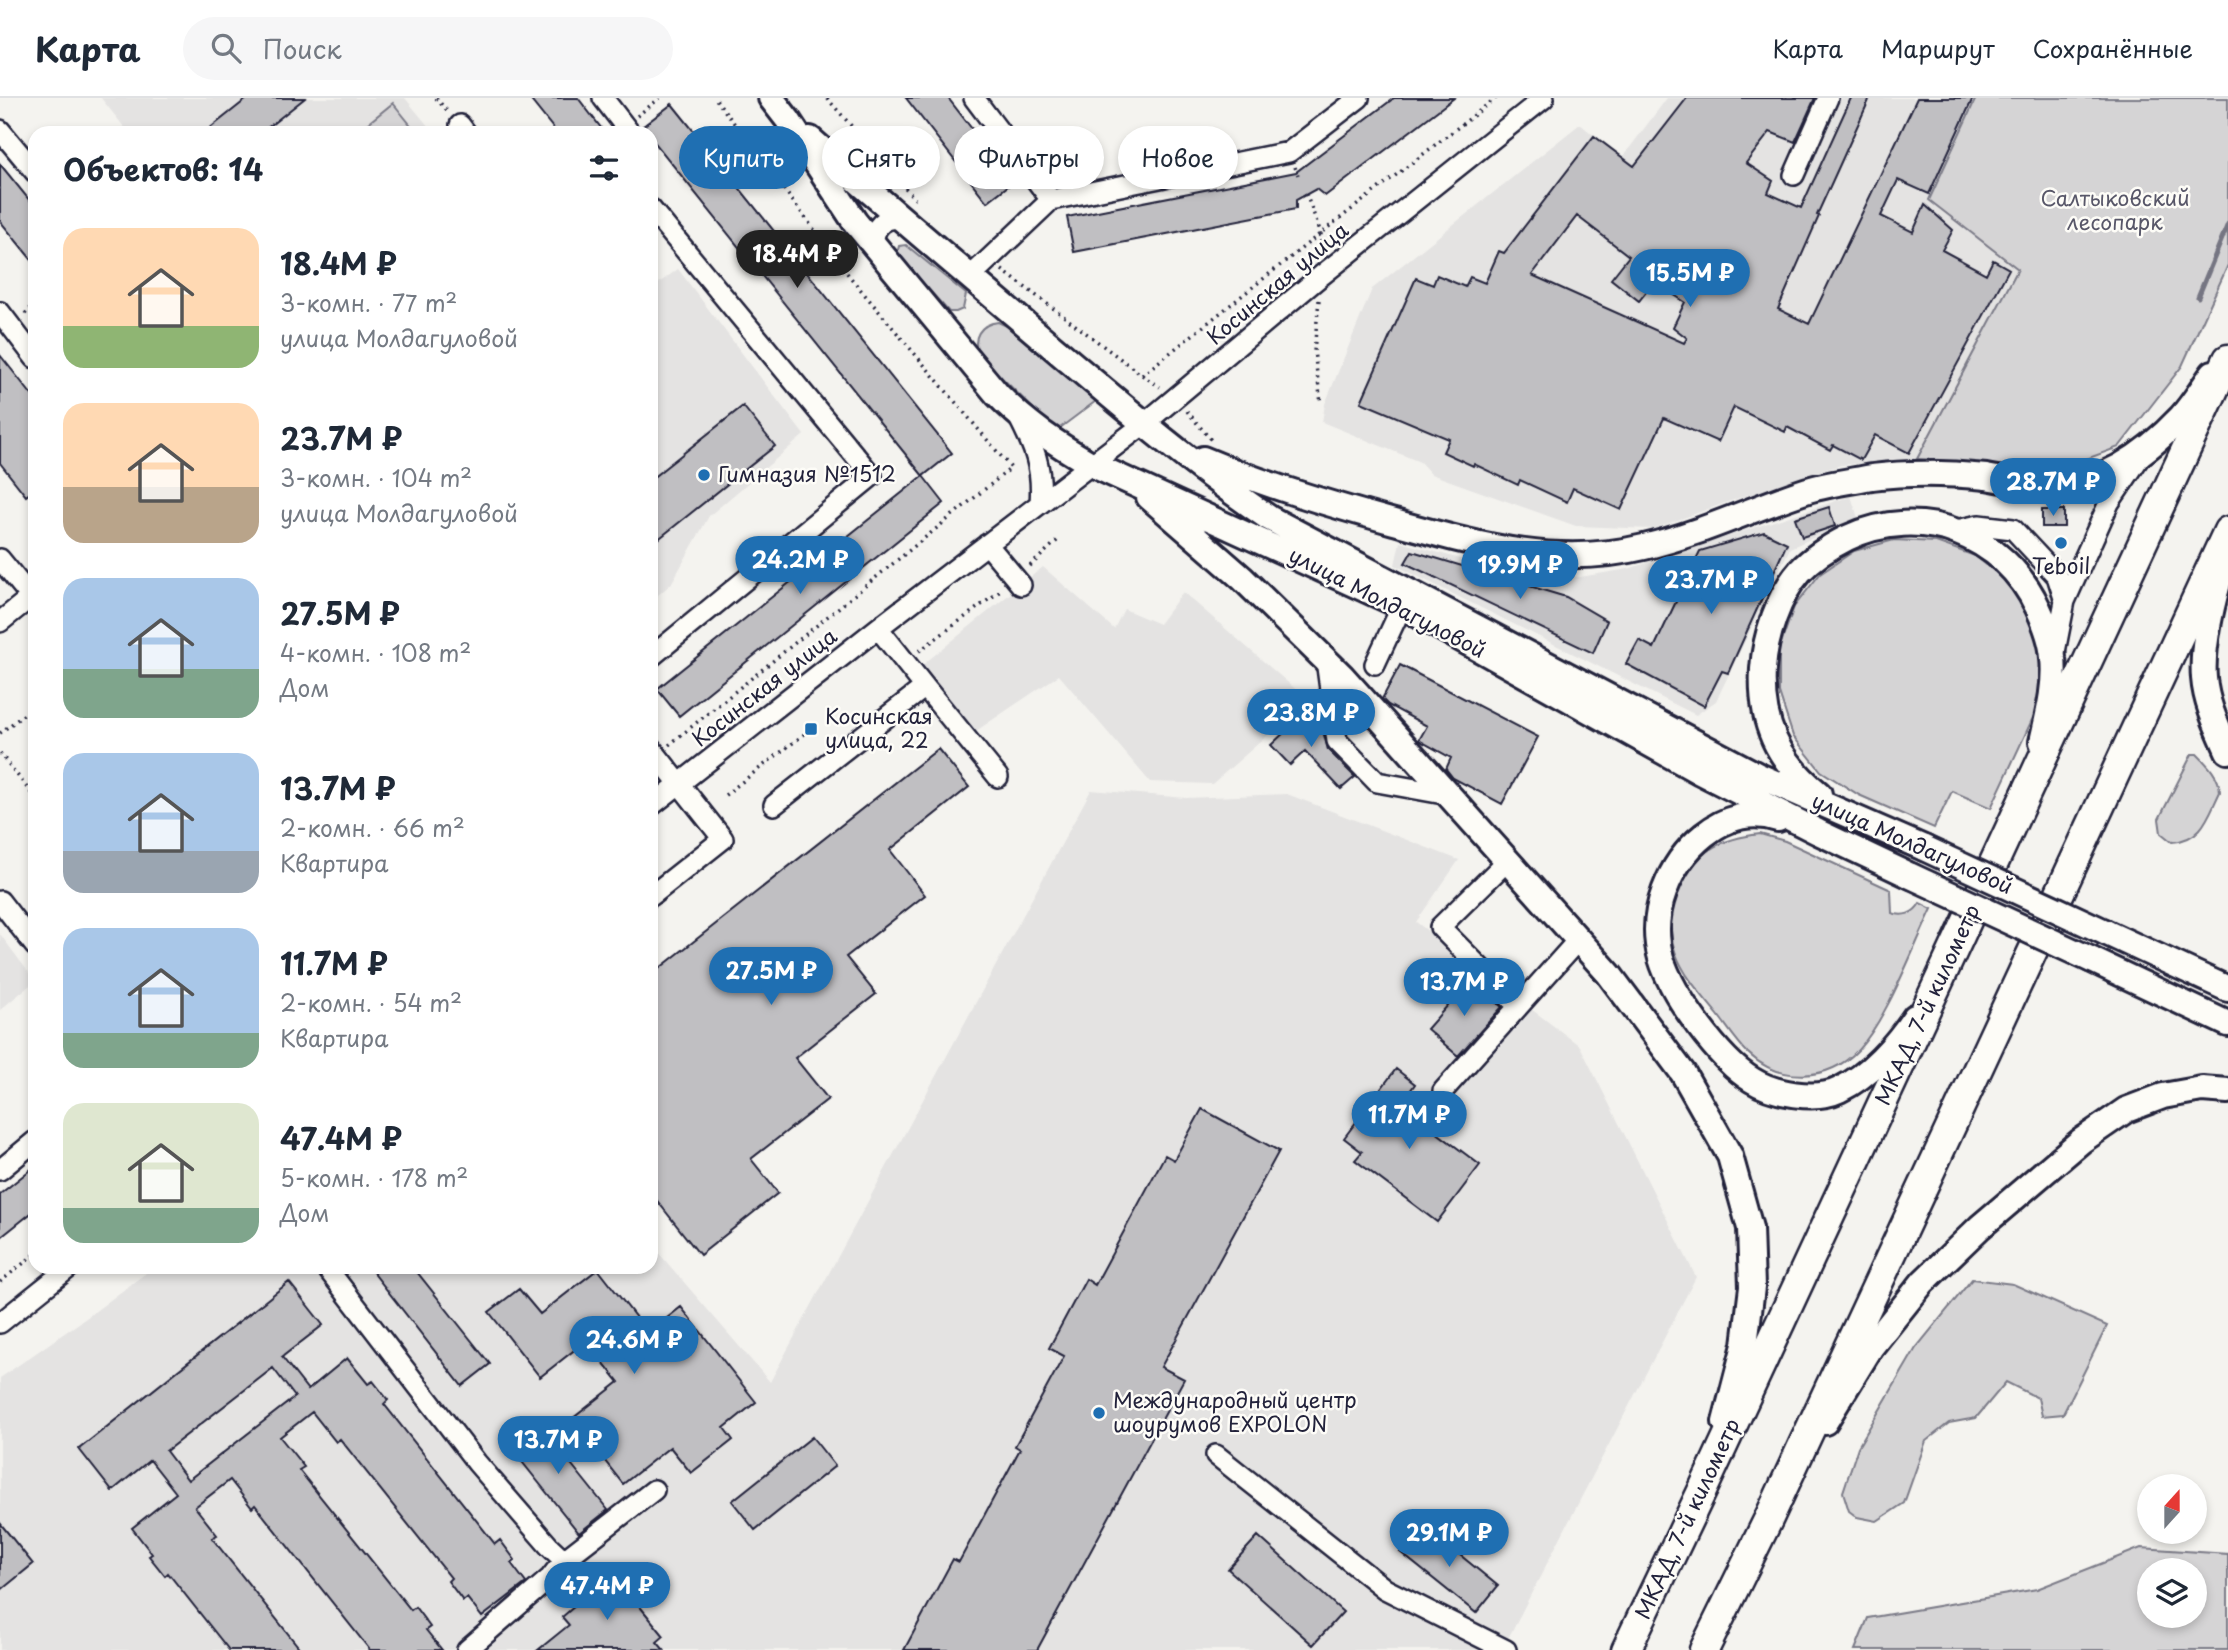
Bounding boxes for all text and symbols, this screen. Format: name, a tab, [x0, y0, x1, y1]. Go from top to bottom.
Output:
search box	[183, 17, 673, 80]
text: Карта	[35, 23, 141, 73]
icon: search	[207, 29, 245, 67]
text: Поиск	[263, 29, 342, 68]
text: Карта	[1772, 30, 1843, 66]
text: Маршрут	[1881, 30, 1995, 66]
text: Сохранённые	[2033, 30, 2193, 66]
chip: Купить	[679, 126, 808, 189]
chip: Снять	[822, 126, 940, 189]
chip: Фильтры	[954, 126, 1104, 189]
chip: Новое	[1118, 126, 1238, 189]
text: Объектов: 14	[63, 146, 263, 191]
icon: filters	[585, 149, 623, 187]
park label: Салтыковский лесопарк	[2040, 181, 2190, 237]
street label: Косинская улица	[1199, 213, 1355, 351]
pin: 18.4M ₽	[732, 230, 862, 290]
text: 18.4M ₽	[752, 235, 842, 270]
text: 18.4M ₽	[280, 240, 397, 285]
pin: 15.5M ₽	[1625, 250, 1755, 309]
text: 15.5M ₽	[1646, 254, 1734, 289]
icon: home	[119, 256, 203, 340]
text: 3-комн. · 77 m²	[280, 285, 457, 320]
text: улица Молдагуловой	[280, 320, 518, 355]
text: 23.7M ₽	[280, 415, 402, 460]
icon: home	[119, 431, 203, 515]
place label: Гимназия №1512	[718, 457, 896, 489]
pin: 28.7M ₽	[1988, 458, 2118, 518]
text: 3-комн. · 104 m²	[280, 460, 472, 495]
text: 28.7M ₽	[2006, 463, 2100, 498]
marker: Гимназия №1512	[696, 467, 712, 483]
text: улица Молдагуловой	[280, 495, 518, 530]
marker: Teboil	[2053, 535, 2069, 551]
pin: 24.2M ₽	[735, 536, 865, 596]
street label: улица Молдагуловой	[1284, 538, 1492, 665]
text: 24.2M ₽	[751, 541, 849, 576]
pin: 19.9M ₽	[1455, 542, 1585, 601]
text: 19.9M ₽	[1477, 546, 1563, 581]
place label: Teboil	[2032, 549, 2090, 581]
pin: 23.7M ₽	[1646, 556, 1776, 616]
text: 23.7M ₽	[1664, 561, 1758, 596]
text: 27.5M ₽	[280, 590, 400, 635]
icon: home	[119, 606, 203, 690]
street label: Косинская улица	[684, 619, 844, 753]
text: 4-комн. · 108 m²	[280, 635, 471, 670]
text: Дом	[280, 670, 329, 705]
pin: 23.8M ₽	[1246, 690, 1376, 749]
text: 23.8M ₽	[1263, 694, 1359, 729]
place label: Косинская улица, 22	[825, 699, 933, 755]
marker: Косинская улица, 22	[803, 721, 819, 737]
text: 13.7M ₽	[280, 765, 396, 810]
icon: home	[119, 781, 203, 865]
street label: улица Молдагуловой	[1807, 783, 2018, 901]
text: 2-комн. · 66 m²	[280, 810, 465, 845]
text: Квартира	[280, 845, 388, 880]
street label: МКАД, 7-й километр	[1866, 898, 1987, 1110]
text: 11.7M ₽	[280, 940, 388, 985]
pin: 27.5M ₽	[706, 948, 836, 1007]
text: 27.5M ₽	[725, 952, 817, 987]
icon: home	[119, 956, 203, 1040]
pin: 13.7M ₽	[1399, 958, 1529, 1018]
text: 13.7M ₽	[1420, 963, 1508, 998]
text: 2-комн. · 54 m²	[280, 985, 462, 1020]
text: Квартира	[280, 1020, 388, 1055]
pin: 11.7M ₽	[1344, 1091, 1474, 1151]
text: 11.7M ₽	[1368, 1096, 1450, 1131]
text: 47.4M ₽	[280, 1115, 402, 1160]
icon: home	[119, 1131, 203, 1215]
text: 5-комн. · 178 m²	[280, 1160, 468, 1195]
text: Дом	[280, 1195, 329, 1230]
pin: 24.6M ₽	[569, 1316, 699, 1376]
text: 24.6M ₽	[585, 1321, 683, 1356]
place label: Международный центр шоурумов EXPOLON	[1113, 1383, 1357, 1439]
marker: Международный центр шоурумов EXPOLON	[1091, 1405, 1107, 1421]
street label: МКАД, 7-й километр	[1626, 1412, 1747, 1624]
pin: 13.7M ₽	[493, 1416, 623, 1476]
text: 13.7M ₽	[514, 1421, 602, 1456]
north arrow	[2137, 1474, 2207, 1544]
map controls	[2137, 1474, 2207, 1628]
pin: 29.1M ₽	[1384, 1510, 1514, 1569]
text: 29.1M ₽	[1406, 1514, 1492, 1549]
button: layers	[2137, 1558, 2207, 1628]
pin: 47.4M ₽	[542, 1562, 672, 1622]
text: 47.4M ₽	[560, 1567, 654, 1602]

